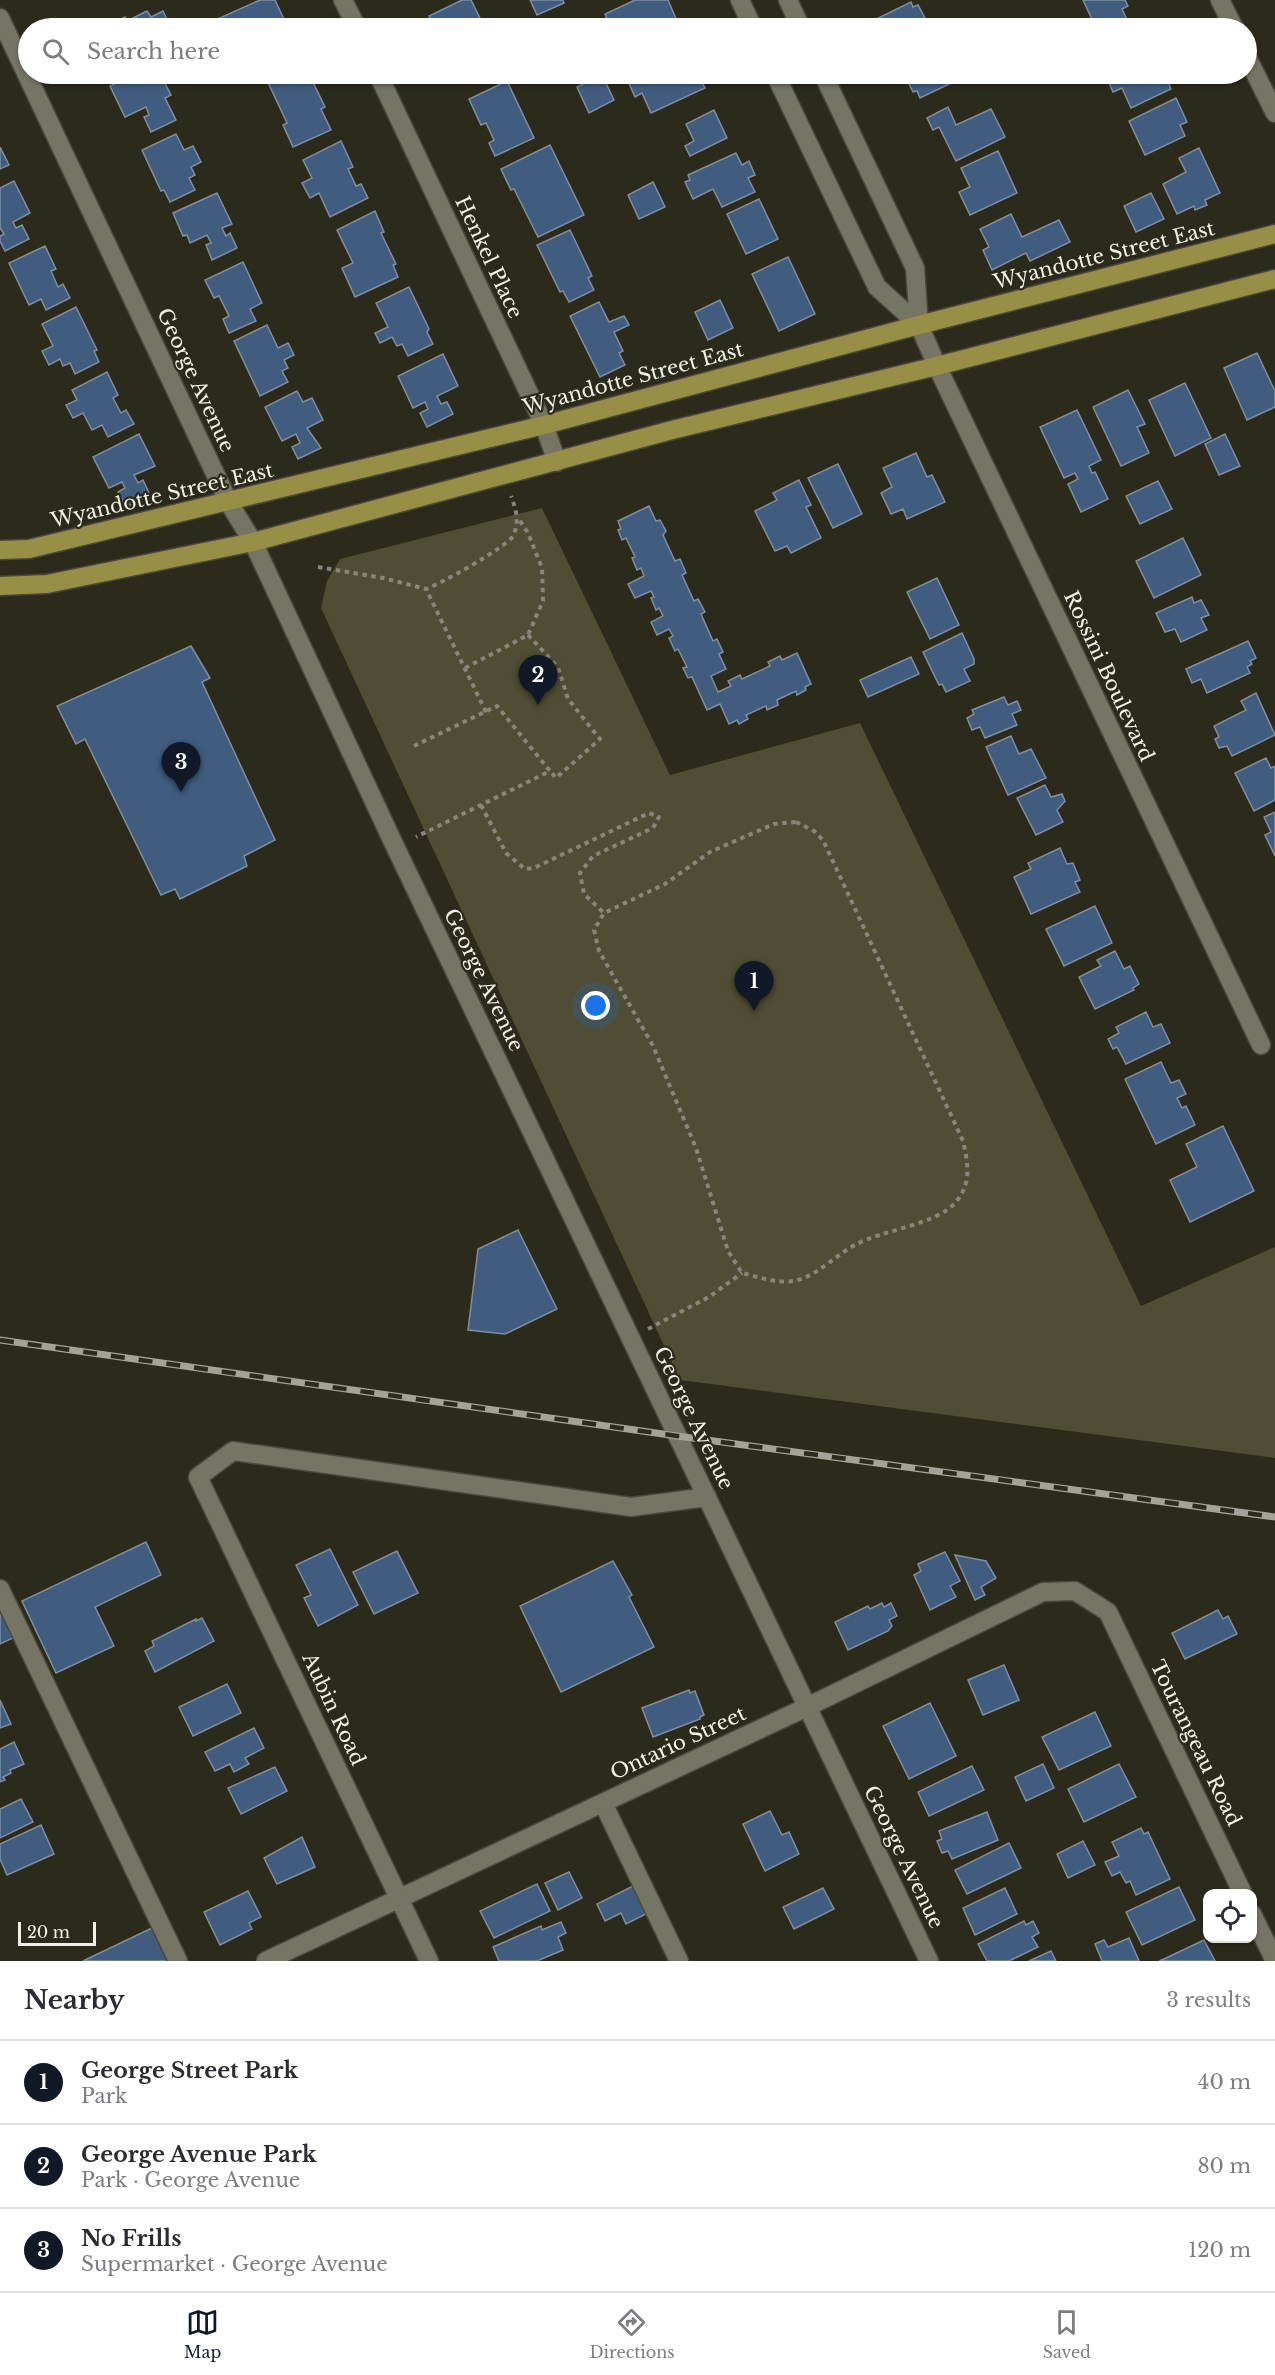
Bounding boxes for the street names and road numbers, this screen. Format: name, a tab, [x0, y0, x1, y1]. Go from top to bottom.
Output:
street label: Henkel Place	[450, 192, 528, 322]
street label: Wyandotte Street East	[990, 216, 1218, 294]
street label: George Avenue	[152, 304, 240, 456]
street label: Wyandotte Street East	[519, 337, 746, 419]
street label: Wyandotte Street East	[48, 458, 276, 532]
street label: Rossini Boulevard	[1059, 587, 1159, 765]
street label: George Avenue	[439, 905, 529, 1055]
street label: George Avenue	[649, 1343, 739, 1493]
street label: Aubin Road	[297, 1648, 370, 1769]
street label: Tourangeau Road	[1145, 1656, 1247, 1830]
street label: Ontario Street	[606, 1701, 750, 1785]
street label: George Avenue	[859, 1782, 949, 1932]

